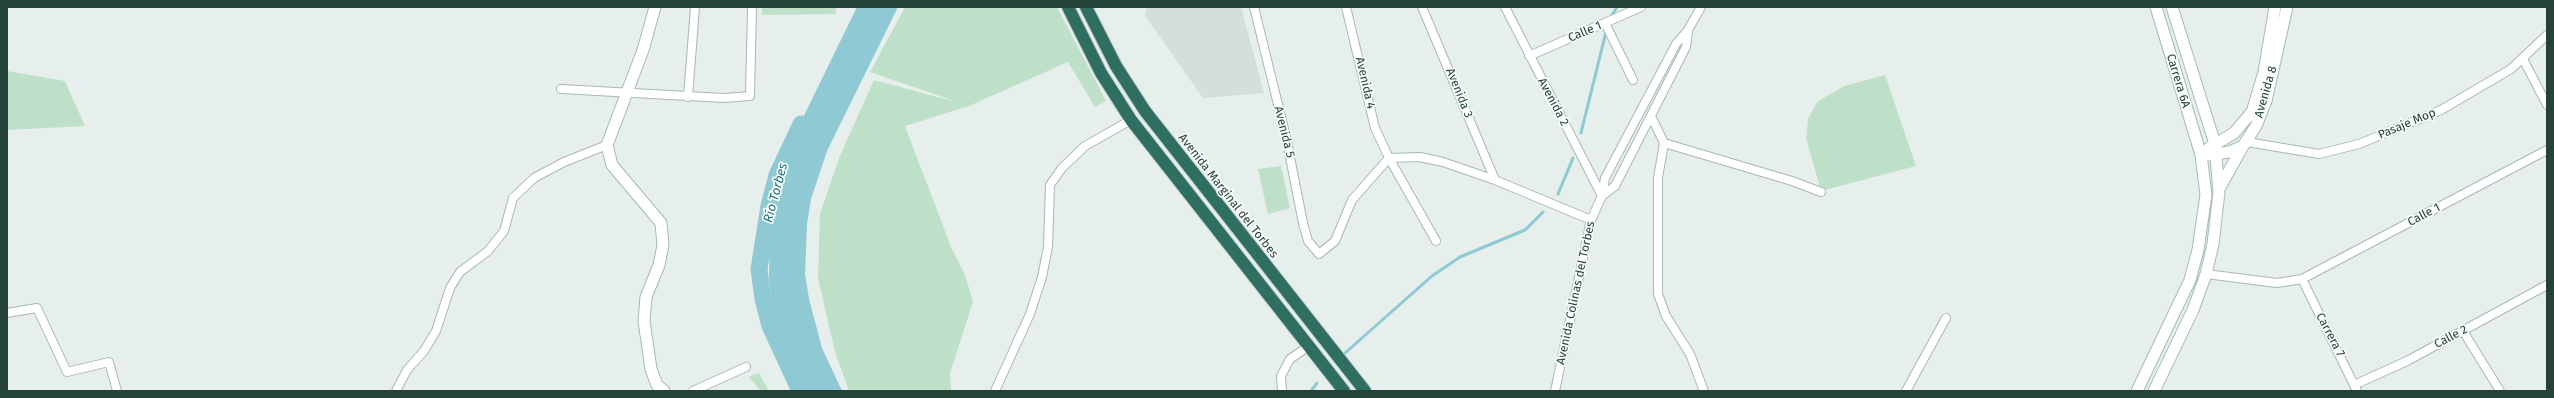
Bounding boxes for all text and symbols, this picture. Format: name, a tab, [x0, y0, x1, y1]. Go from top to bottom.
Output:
street label: Calle 1	[1566, 19, 1604, 45]
street label: Carrera 6A	[2163, 52, 2193, 110]
street label: Avenida 4	[1352, 56, 1378, 110]
street label: Avenida 8	[2252, 64, 2280, 120]
street label: Avenida 3	[1442, 66, 1476, 120]
street label: Avenida 2	[1534, 75, 1572, 129]
street label: Avenida 5	[1271, 105, 1297, 159]
street label: Pasaje Mop	[2376, 105, 2438, 143]
street label: Avenida Marginal del Torbes	[1175, 131, 1281, 261]
water label: Río Torbes	[761, 162, 791, 224]
street label: Calle 1	[2405, 200, 2443, 230]
street label: Avenida Colinas del Torbes	[1554, 220, 1598, 366]
street label: Carrera 7	[2312, 311, 2348, 359]
street label: Calle 2	[2432, 322, 2470, 352]

